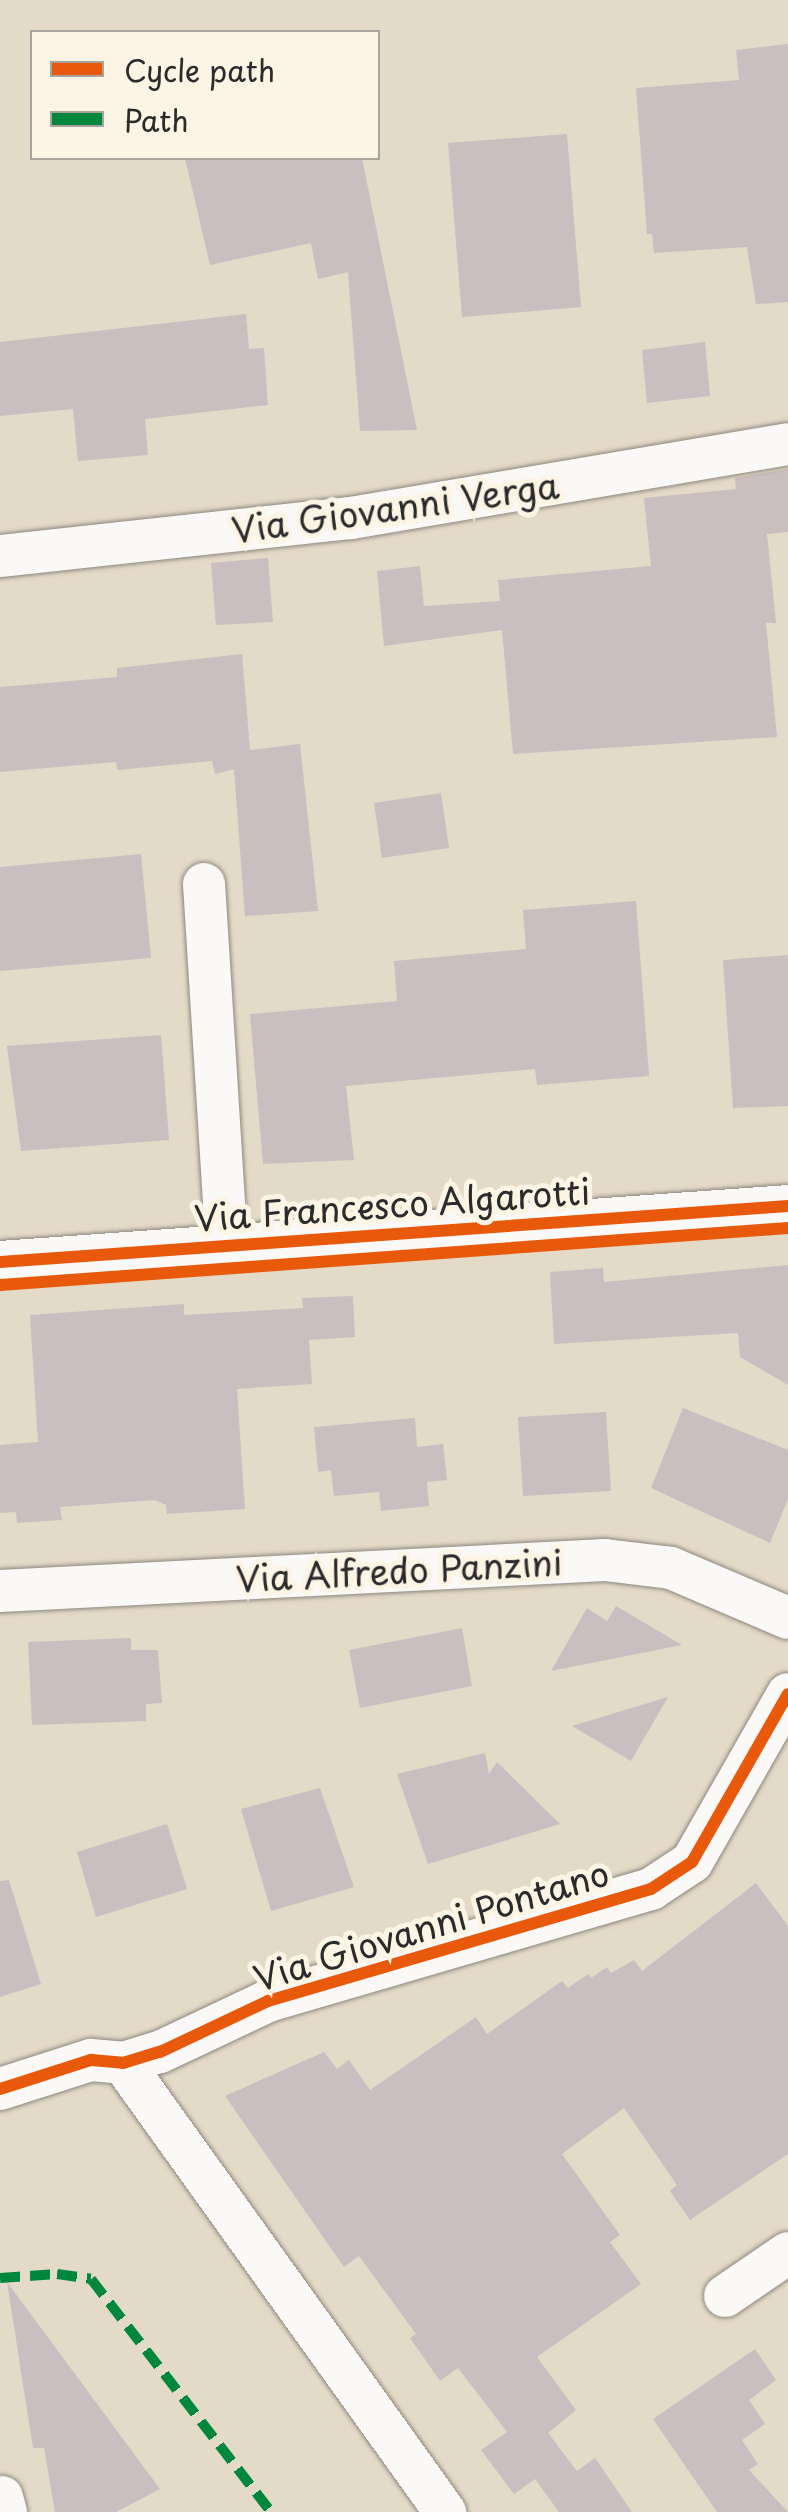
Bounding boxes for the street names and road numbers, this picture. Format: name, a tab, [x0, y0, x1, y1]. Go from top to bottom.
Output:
street label: Via Giovanni Verga	[230, 463, 560, 551]
street label: Via Francesco Algarotti	[193, 1169, 591, 1239]
street label: Via Alfredo Panzini	[236, 1541, 562, 1599]
street label: Via Giovanni Pontano	[249, 1851, 613, 1999]

